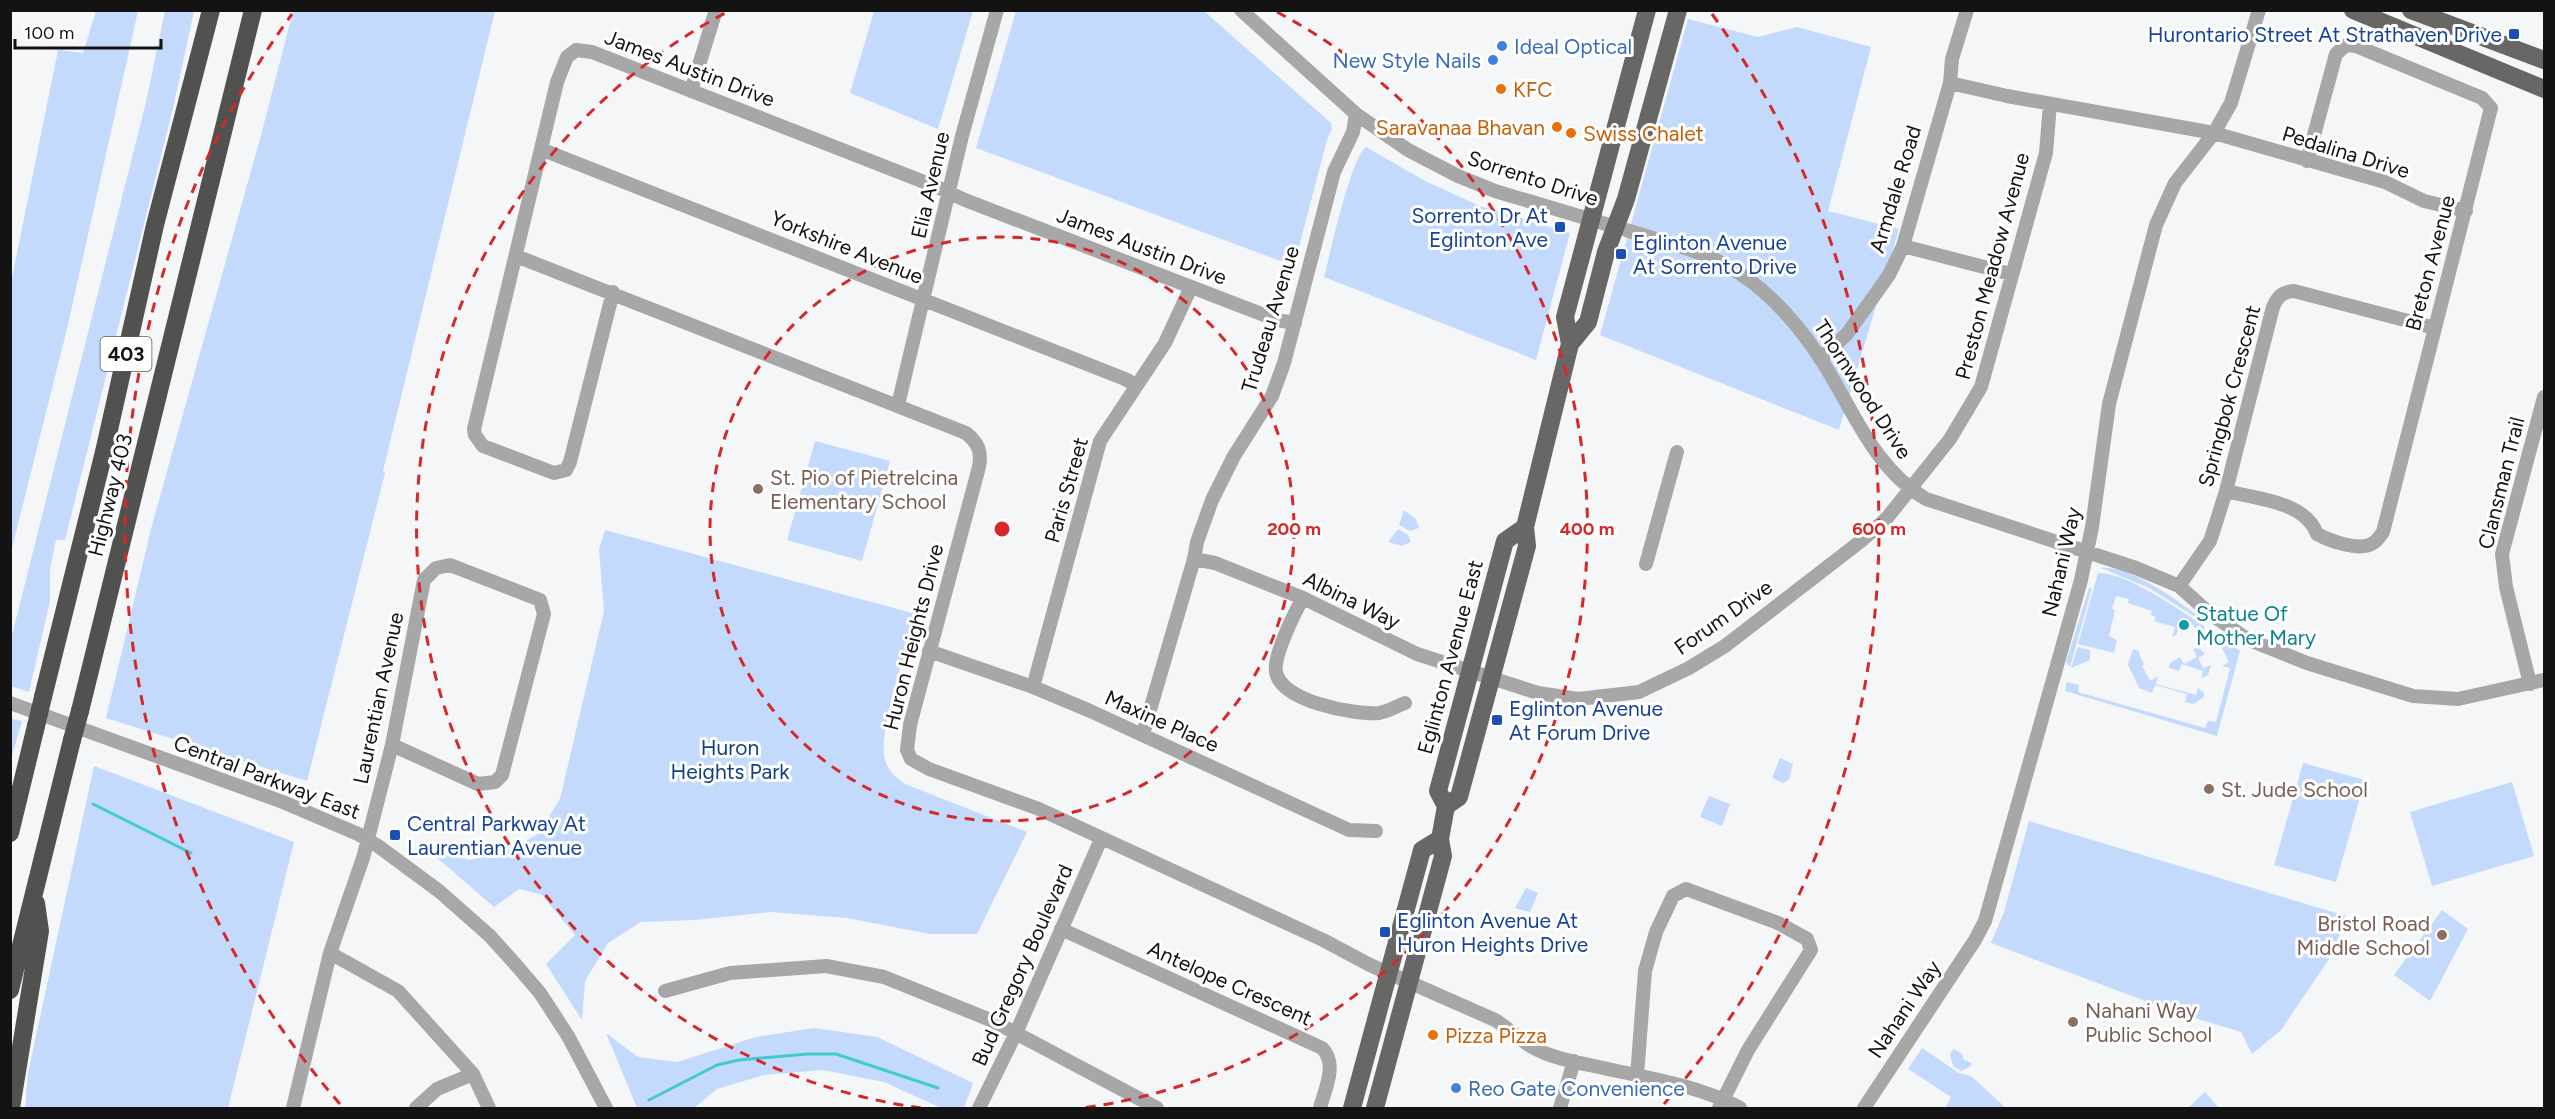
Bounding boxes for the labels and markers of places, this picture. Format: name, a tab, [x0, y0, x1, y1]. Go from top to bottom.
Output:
place label: Hurontario Street At Strathaven Drive	[2148, 22, 2502, 47]
marker: Hurontario Street At Strathaven Drive	[2507, 27, 2521, 41]
place label: Ideal Optical	[1514, 34, 1632, 59]
marker: Ideal Optical	[1495, 39, 1509, 53]
place label: New Style Nails	[1333, 48, 1481, 73]
marker: New Style Nails	[1486, 53, 1500, 67]
place label: KFC	[1513, 77, 1552, 102]
marker: KFC	[1494, 82, 1508, 96]
place label: Saravanaa Bhavan	[1376, 115, 1545, 140]
marker: Saravanaa Bhavan	[1550, 120, 1564, 134]
place label: Swiss Chalet	[1583, 121, 1704, 146]
marker: Swiss Chalet	[1564, 126, 1578, 140]
place label: Sorrento Dr At Eglinton Ave	[1411, 203, 1548, 252]
marker: Sorrento Dr At Eglinton Ave	[1553, 220, 1567, 234]
place label: Eglinton Avenue At Sorrento Drive	[1633, 230, 1797, 279]
marker: Eglinton Avenue At Sorrento Drive	[1614, 247, 1628, 261]
place label: St. Pio of Pietrelcina Elementary School	[770, 465, 958, 514]
marker: St. Pio of Pietrelcina Elementary School	[751, 482, 765, 496]
centre of rings	[992, 519, 1012, 539]
place label: Statue Of Mother Mary	[2196, 601, 2316, 650]
marker: Statue Of Mother Mary	[2177, 618, 2191, 632]
place label: Eglinton Avenue At Forum Drive	[1509, 696, 1663, 745]
marker: Eglinton Avenue At Forum Drive	[1490, 713, 1504, 727]
place label: St. Jude School	[2221, 777, 2368, 802]
marker: St. Jude School	[2202, 782, 2216, 796]
place label: Central Parkway At Laurentian Avenue	[407, 811, 586, 860]
marker: Central Parkway At Laurentian Avenue	[388, 828, 402, 842]
place label: Eglinton Avenue At Huron Heights Drive	[1397, 908, 1588, 957]
place label: Bristol Road Middle School	[2297, 911, 2430, 960]
marker: Eglinton Avenue At Huron Heights Drive	[1378, 925, 1392, 939]
marker: Bristol Road Middle School	[2435, 928, 2449, 942]
place label: Nahani Way Public School	[2085, 998, 2212, 1047]
marker: Nahani Way Public School	[2066, 1015, 2080, 1029]
place label: Pizza Pizza	[1445, 1023, 1547, 1048]
marker: Pizza Pizza	[1426, 1028, 1440, 1042]
place label: Reo Gate Convenience	[1468, 1076, 1685, 1101]
marker: Reo Gate Convenience	[1449, 1081, 1463, 1095]

